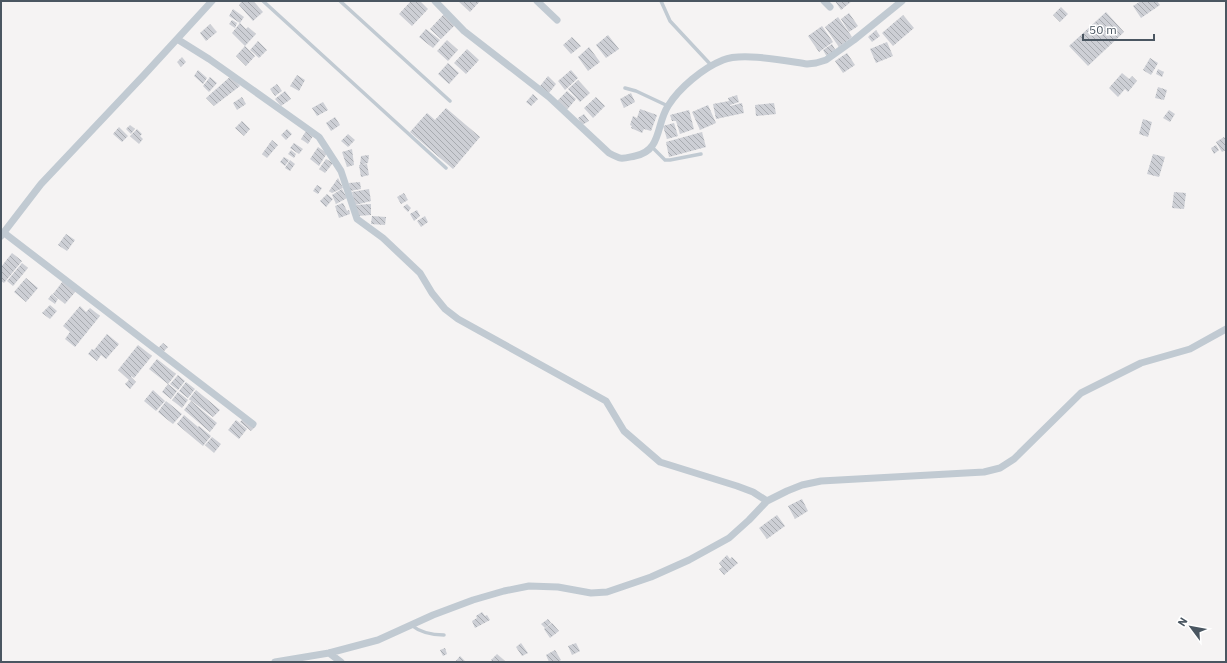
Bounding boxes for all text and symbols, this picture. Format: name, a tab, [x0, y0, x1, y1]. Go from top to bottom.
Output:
scale bar	[1083, 16, 1154, 42]
text: 50 m	[1089, 22, 1117, 37]
north arrow	[1171, 607, 1211, 647]
text: N	[1174, 615, 1191, 629]

